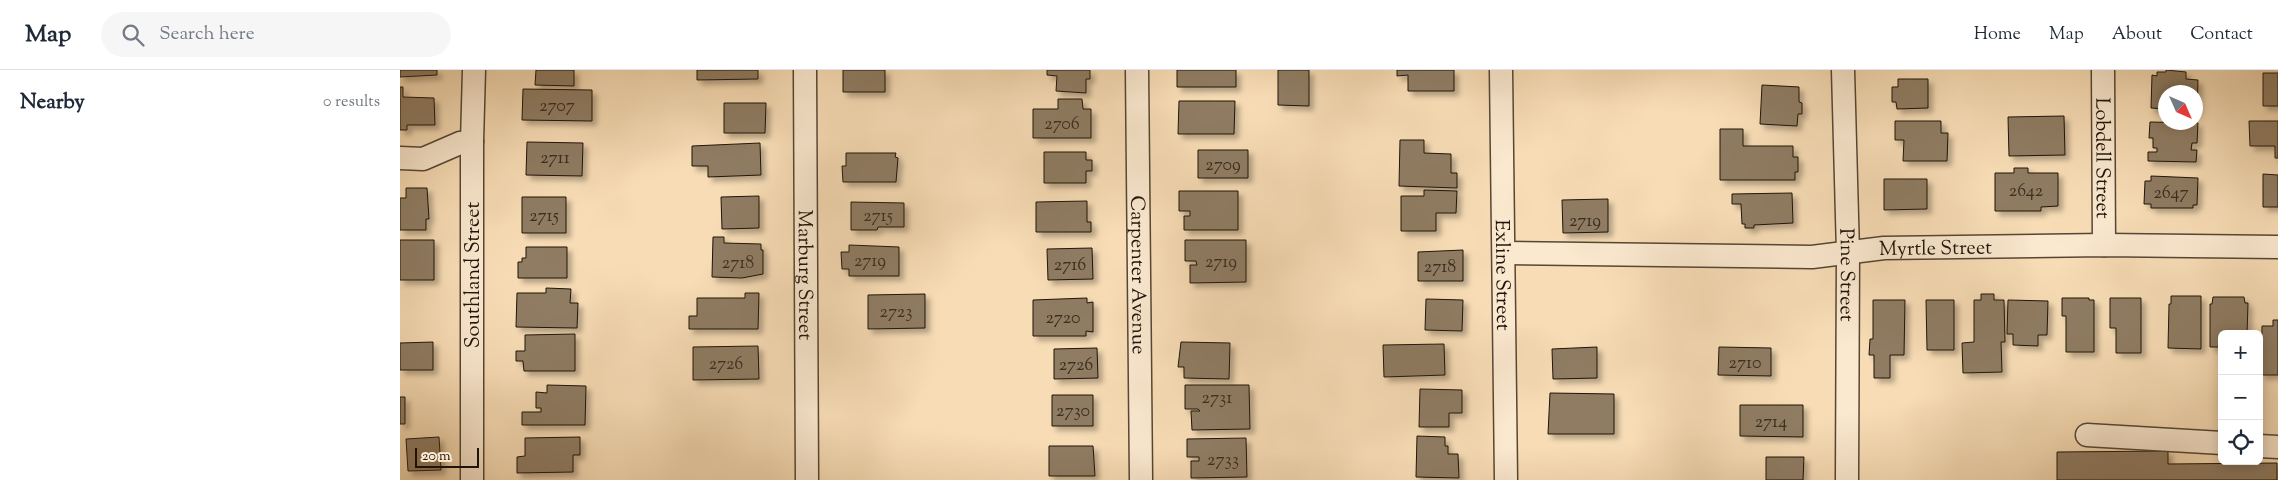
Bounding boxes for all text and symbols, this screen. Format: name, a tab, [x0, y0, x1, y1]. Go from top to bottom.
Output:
search box	[101, 12, 451, 57]
text: Map	[25, 18, 71, 52]
icon: search	[119, 21, 147, 49]
text: Search here	[159, 21, 255, 48]
text: Home	[1974, 22, 2021, 48]
text: Map	[2049, 22, 2084, 48]
text: About	[2112, 22, 2162, 48]
text: Contact	[2190, 22, 2253, 48]
north arrow	[2158, 85, 2203, 130]
text: Nearby	[20, 88, 85, 118]
text: 0 results	[323, 91, 380, 114]
house number: 2707	[539, 94, 575, 120]
street label: Lobdell Street	[2086, 97, 2116, 219]
house number: 2706	[1044, 112, 1080, 138]
house number: 2711	[540, 146, 570, 172]
house number: 2709	[1205, 153, 1241, 179]
house number: 2642	[2009, 179, 2044, 205]
house number: 2647	[2153, 181, 2189, 207]
street label: Carpenter Avenue	[1121, 195, 1152, 355]
street label: Southland Street	[460, 202, 489, 348]
house number: 2715	[529, 204, 559, 230]
house number: 2715	[863, 204, 893, 230]
house number: 2719	[1569, 209, 1601, 235]
street label: Marburg Street	[789, 210, 818, 340]
street label: Exline Street	[1486, 219, 1516, 331]
street label: Pine Street	[1830, 228, 1860, 322]
street label: Myrtle Street	[1879, 235, 1992, 265]
house number: 2719	[854, 249, 886, 275]
house number: 2719	[1205, 250, 1237, 276]
house number: 2718	[722, 251, 754, 277]
house number: 2716	[1054, 253, 1086, 279]
house number: 2718	[1424, 255, 1456, 281]
house number: 2723	[880, 300, 912, 326]
house number: 2720	[1045, 306, 1081, 332]
map controls	[2218, 330, 2263, 465]
button: +	[2218, 330, 2263, 375]
house number: 2710	[1729, 351, 1761, 377]
house number: 2726	[709, 352, 743, 378]
house number: 2726	[1059, 353, 1093, 379]
button: −	[2218, 375, 2263, 420]
house number: 2731	[1202, 386, 1232, 412]
house number: 2730	[1056, 399, 1090, 425]
house number: 2714	[1755, 410, 1787, 436]
button: locate	[2218, 420, 2263, 465]
scale bar	[415, 445, 479, 468]
text: 20 m	[422, 447, 451, 467]
house number: 2733	[1207, 448, 1239, 474]

